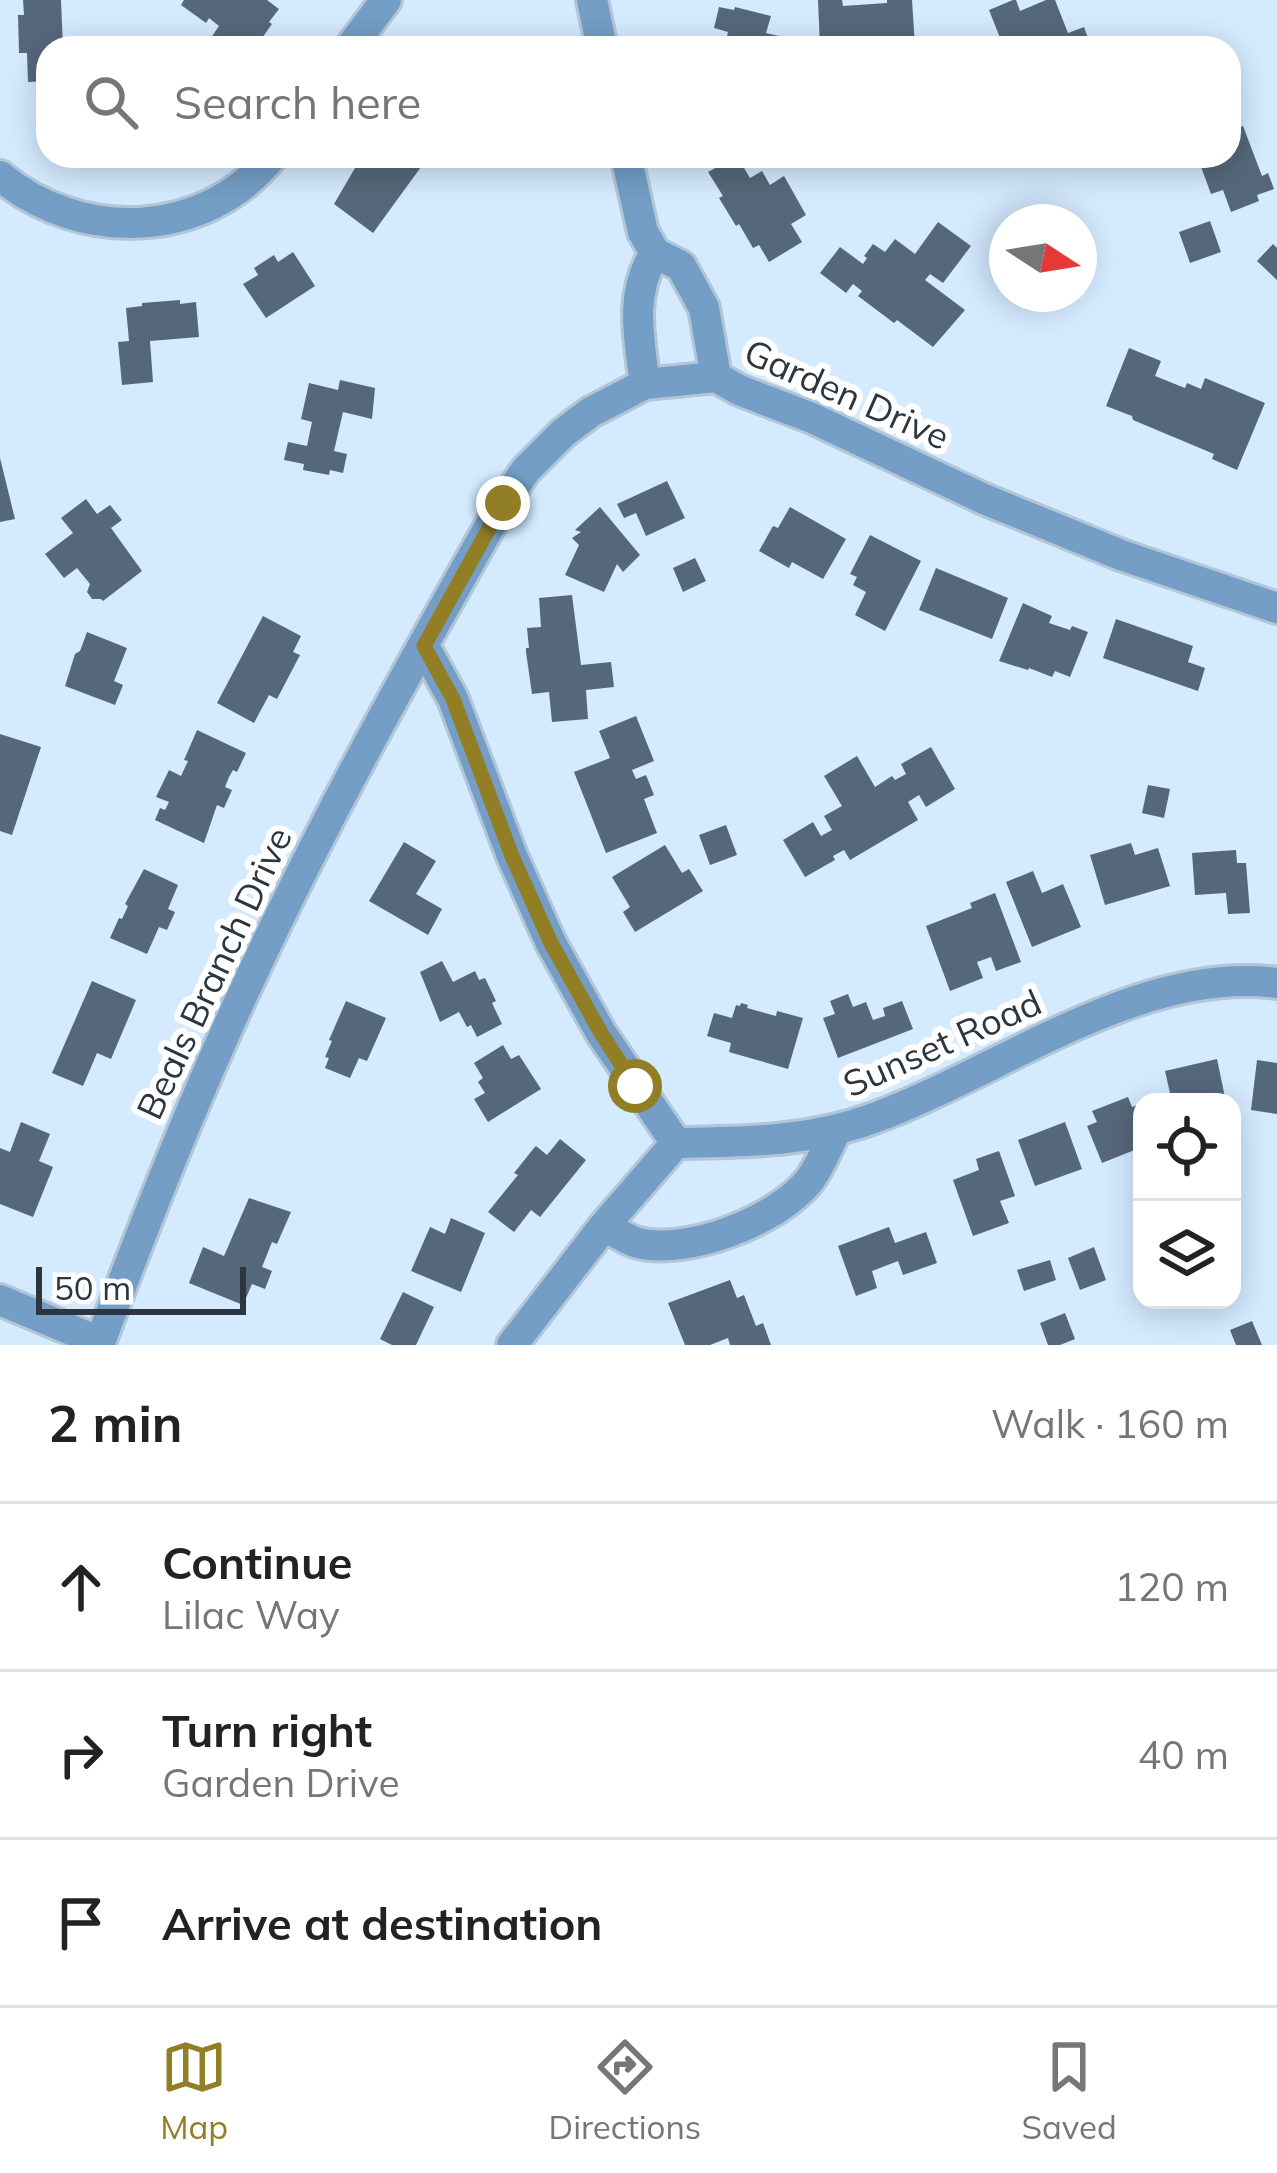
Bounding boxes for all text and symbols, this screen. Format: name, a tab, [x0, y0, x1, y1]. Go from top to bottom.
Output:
search box	[36, 36, 1241, 168]
icon: search	[78, 69, 144, 135]
text: Search here	[174, 74, 421, 130]
north arrow	[989, 204, 1097, 312]
street label: Garden Drive	[738, 328, 957, 459]
route end	[476, 476, 530, 530]
street label: Beals Branch Drive	[126, 820, 301, 1126]
street label: Sunset Road	[836, 979, 1048, 1106]
route start	[608, 1059, 662, 1113]
map controls	[1133, 1093, 1241, 1309]
button: locate	[1133, 1093, 1241, 1201]
button: layers	[1133, 1201, 1241, 1309]
scale bar	[36, 1261, 246, 1314]
text: 50 m	[54, 1267, 131, 1308]
text: 2 min	[48, 1391, 183, 1455]
text: Walk · 160 m	[991, 1399, 1229, 1448]
text: Continue	[162, 1534, 352, 1590]
icon: ahead	[48, 1554, 114, 1620]
text: 120 m	[1114, 1562, 1229, 1611]
text: Lilac Way	[162, 1590, 340, 1639]
text: Turn right	[162, 1702, 372, 1758]
icon: right	[48, 1722, 114, 1788]
text: 40 m	[1138, 1730, 1229, 1779]
text: Garden Drive	[162, 1758, 400, 1807]
icon: arrive	[48, 1890, 114, 1956]
text: Arrive at destination	[162, 1895, 602, 1951]
tab: Map	[160, 2034, 228, 2147]
tab: Directions	[549, 2034, 701, 2147]
tab: Saved	[1022, 2034, 1117, 2147]

